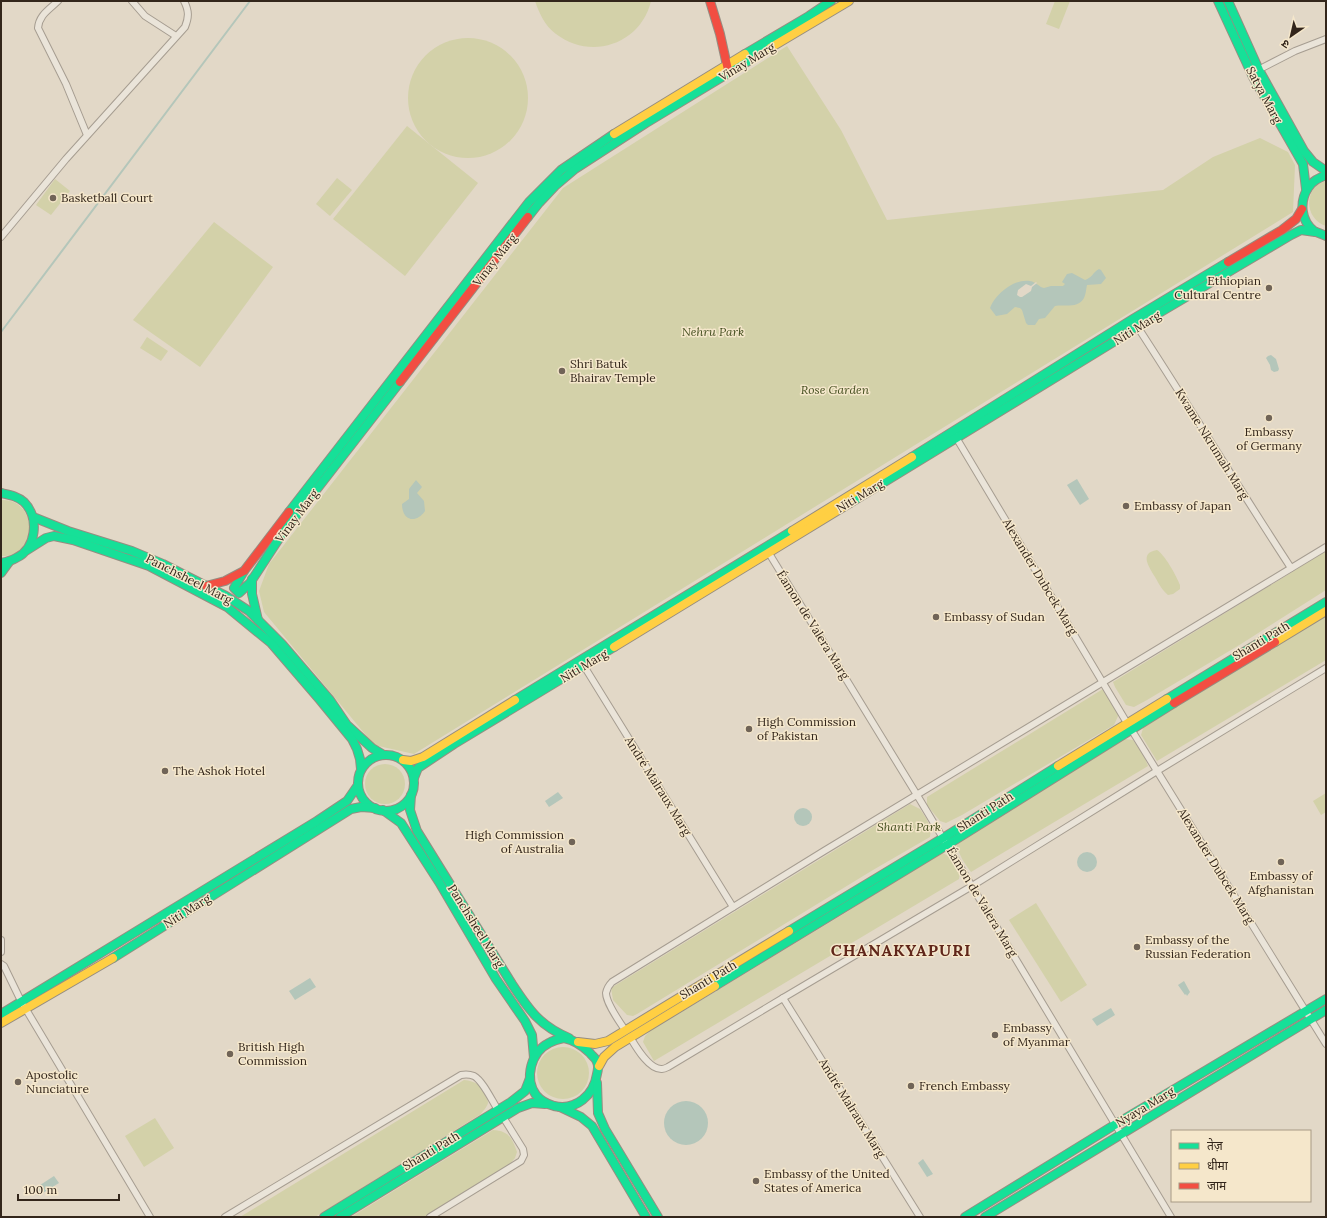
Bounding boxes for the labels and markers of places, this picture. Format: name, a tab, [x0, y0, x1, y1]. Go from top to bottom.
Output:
place label: Basketball Court	[61, 190, 153, 205]
marker: Basketball Court	[48, 193, 58, 203]
place label: Ethiopian Cultural Centre	[1174, 273, 1261, 302]
marker: Ethiopian Cultural Centre	[1264, 283, 1274, 293]
place label: Shri Batuk Bhairav Temple	[570, 356, 656, 385]
marker: Shri Batuk Bhairav Temple	[557, 366, 567, 376]
marker: Embassy of Germany	[1264, 413, 1274, 423]
place label: Embassy of Germany	[1236, 424, 1302, 453]
place label: Embassy of Japan	[1134, 498, 1231, 513]
marker: Embassy of Japan	[1121, 501, 1131, 511]
place label: Embassy of Sudan	[944, 609, 1045, 624]
marker: Embassy of Sudan	[931, 612, 941, 622]
place label: High Commission of Pakistan	[757, 714, 856, 743]
marker: High Commission of Pakistan	[744, 724, 754, 734]
place label: The Ashok Hotel	[173, 763, 265, 778]
marker: The Ashok Hotel	[160, 766, 170, 776]
place label: High Commission of Australia	[465, 827, 564, 856]
marker: High Commission of Australia	[567, 837, 577, 847]
marker: Embassy of Afghanistan	[1276, 857, 1286, 867]
place label: Embassy of Afghanistan	[1247, 868, 1314, 897]
place label: Embassy of the Russian Federation	[1145, 932, 1251, 961]
marker: Embassy of the Russian Federation	[1132, 942, 1142, 952]
place label: Embassy of Myanmar	[1003, 1020, 1071, 1049]
marker: Embassy of Myanmar	[990, 1030, 1000, 1040]
place label: British High Commission	[238, 1039, 307, 1068]
marker: British High Commission	[225, 1049, 235, 1059]
place label: Apostolic Nunciature	[25, 1067, 89, 1096]
marker: Apostolic Nunciature	[13, 1077, 23, 1087]
place label: French Embassy	[919, 1078, 1011, 1093]
marker: French Embassy	[906, 1081, 916, 1091]
place label: Embassy of the United States of America	[764, 1166, 890, 1195]
marker: Embassy of the United States of America	[751, 1176, 761, 1186]

